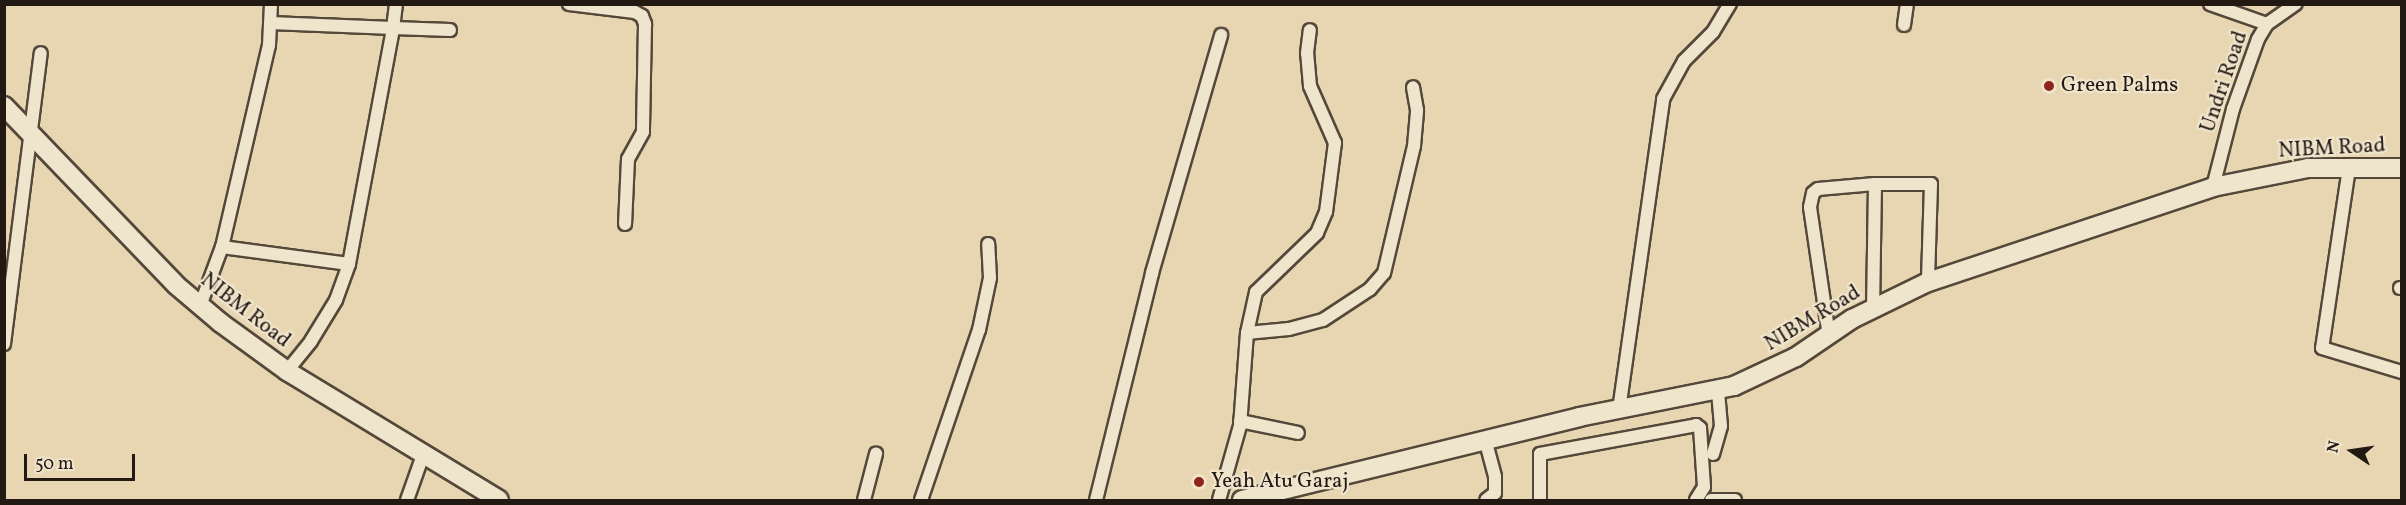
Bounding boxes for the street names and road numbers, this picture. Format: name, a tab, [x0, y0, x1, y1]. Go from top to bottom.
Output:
street label: Undri Road	[2196, 28, 2254, 136]
street label: NIBM Road	[2278, 134, 2386, 164]
street label: NIBM Road	[195, 268, 295, 354]
street label: NIBM Road	[1761, 281, 1865, 357]

